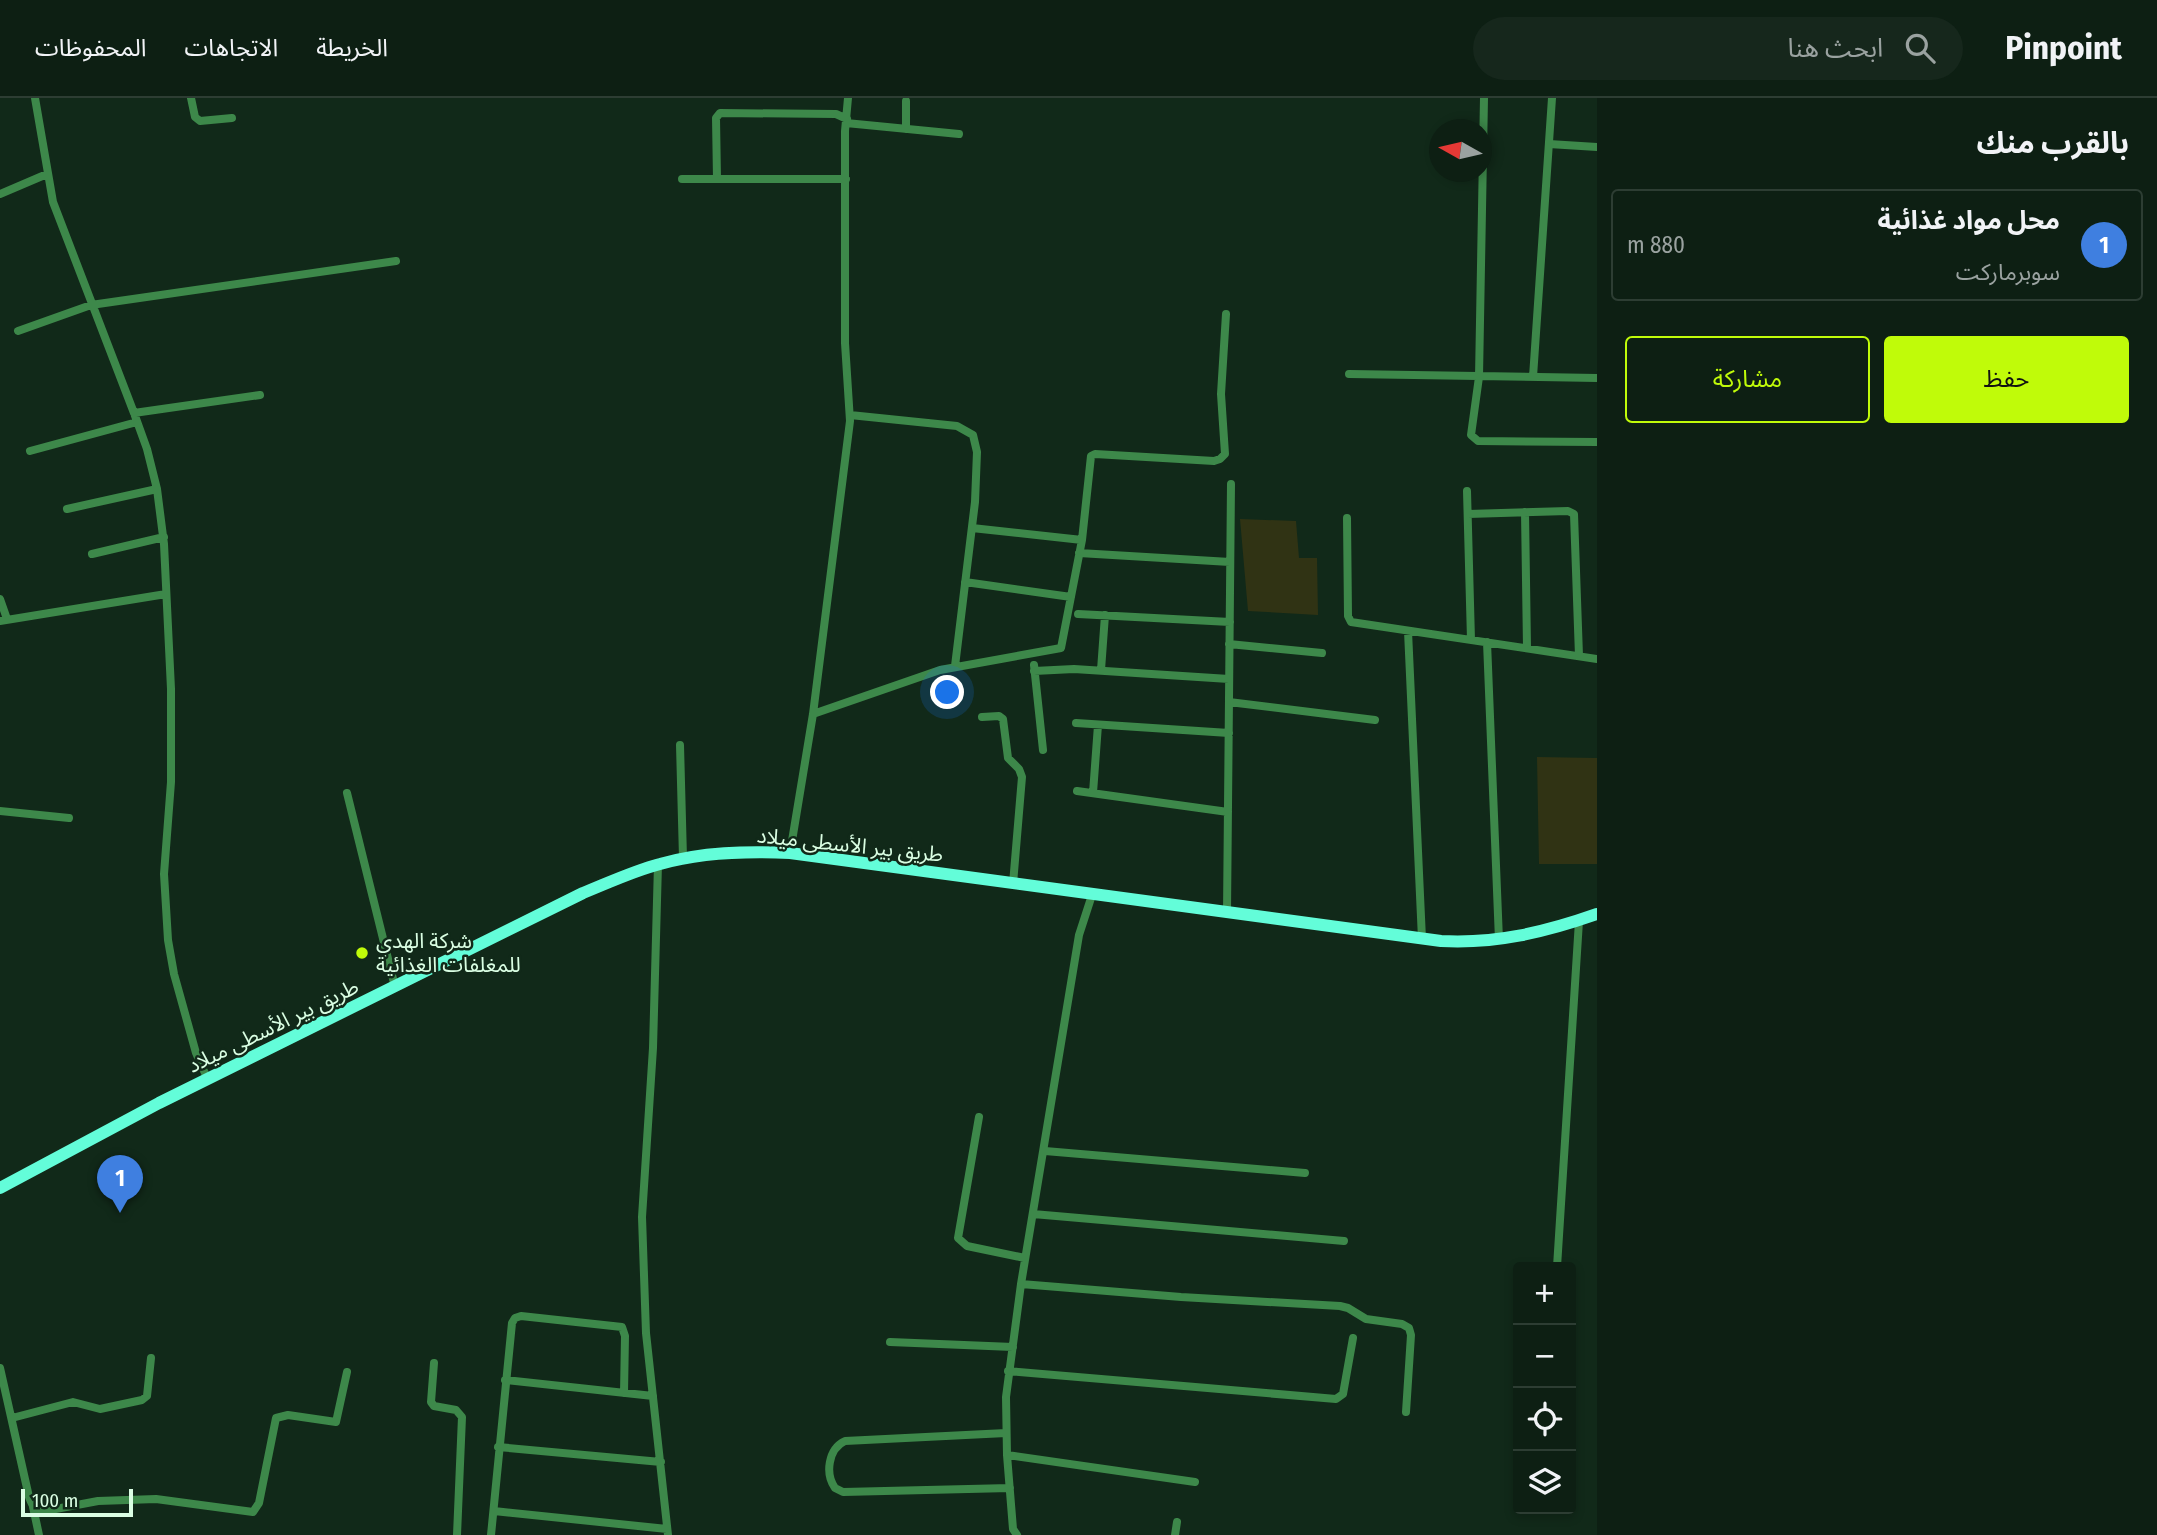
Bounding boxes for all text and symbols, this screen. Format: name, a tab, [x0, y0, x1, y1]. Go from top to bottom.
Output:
search box	[1473, 17, 1963, 80]
text: Pinpoint	[2005, 28, 2122, 68]
icon: search	[1901, 29, 1939, 67]
text: ابحث هنا	[1788, 33, 1883, 64]
text: المحفوظات	[35, 34, 146, 62]
text: الاتجاهات	[184, 34, 278, 62]
text: الخريطة	[316, 34, 388, 62]
north arrow	[1429, 119, 1492, 182]
text: بالقرب منك	[1977, 125, 2129, 161]
text: محل مواد غذائية	[1877, 205, 2060, 236]
text: 880 m	[1627, 231, 1685, 259]
text: 1	[2099, 231, 2109, 259]
text: سوبرماركت	[1956, 258, 2060, 286]
button: مشاركة	[1625, 336, 1870, 423]
button: حفظ	[1884, 336, 2129, 423]
your location	[930, 675, 964, 709]
street label: طريق بير الأسطى ميلاد	[756, 822, 944, 868]
place label: شركة الهدي للمغلفات الغذائية	[376, 928, 521, 978]
marker: شركة الهدي للمغلفات الغذائية	[354, 945, 370, 961]
street label: طريق بير الأسطى ميلاد	[183, 973, 363, 1079]
pin: 1	[97, 1155, 143, 1213]
map controls	[1513, 1262, 1576, 1514]
button: +	[1513, 1262, 1576, 1325]
button: −	[1513, 1325, 1576, 1388]
button: locate	[1513, 1388, 1576, 1451]
button: layers	[1513, 1451, 1576, 1514]
scale bar	[21, 1486, 133, 1518]
text: 100 m	[32, 1489, 78, 1512]

